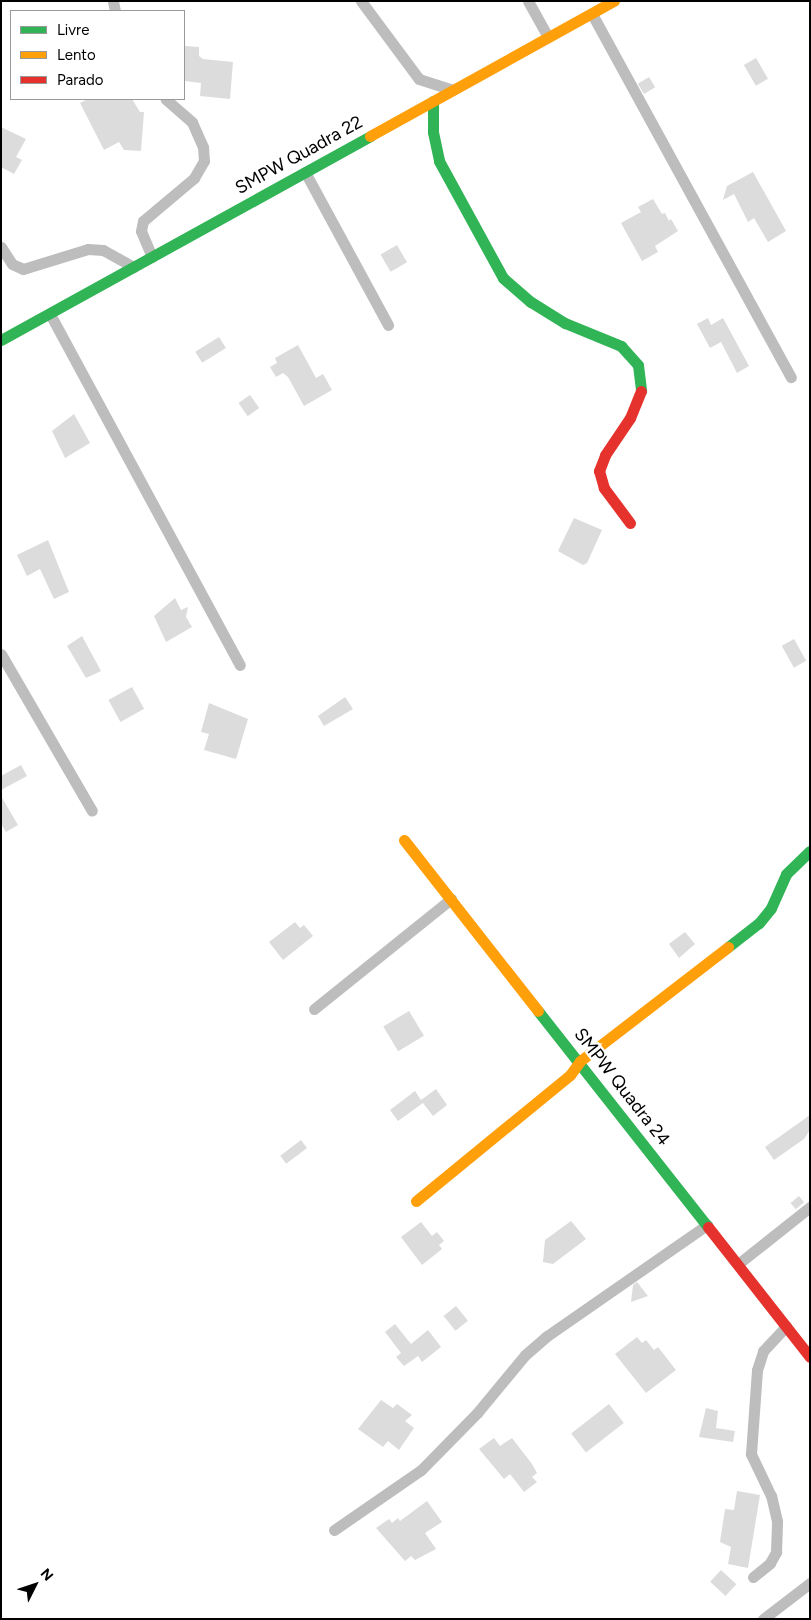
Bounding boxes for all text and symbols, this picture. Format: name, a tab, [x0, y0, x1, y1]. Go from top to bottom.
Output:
legend	[10, 10, 185, 100]
text: Livre	[57, 21, 89, 39]
text: Lento	[57, 46, 96, 64]
text: Parado	[57, 71, 103, 89]
street label: SMPW Quadra 22	[232, 111, 366, 199]
street label: SMPW Quadra 24	[569, 1024, 675, 1150]
north arrow	[10, 1560, 60, 1610]
text: N	[37, 1565, 57, 1584]

